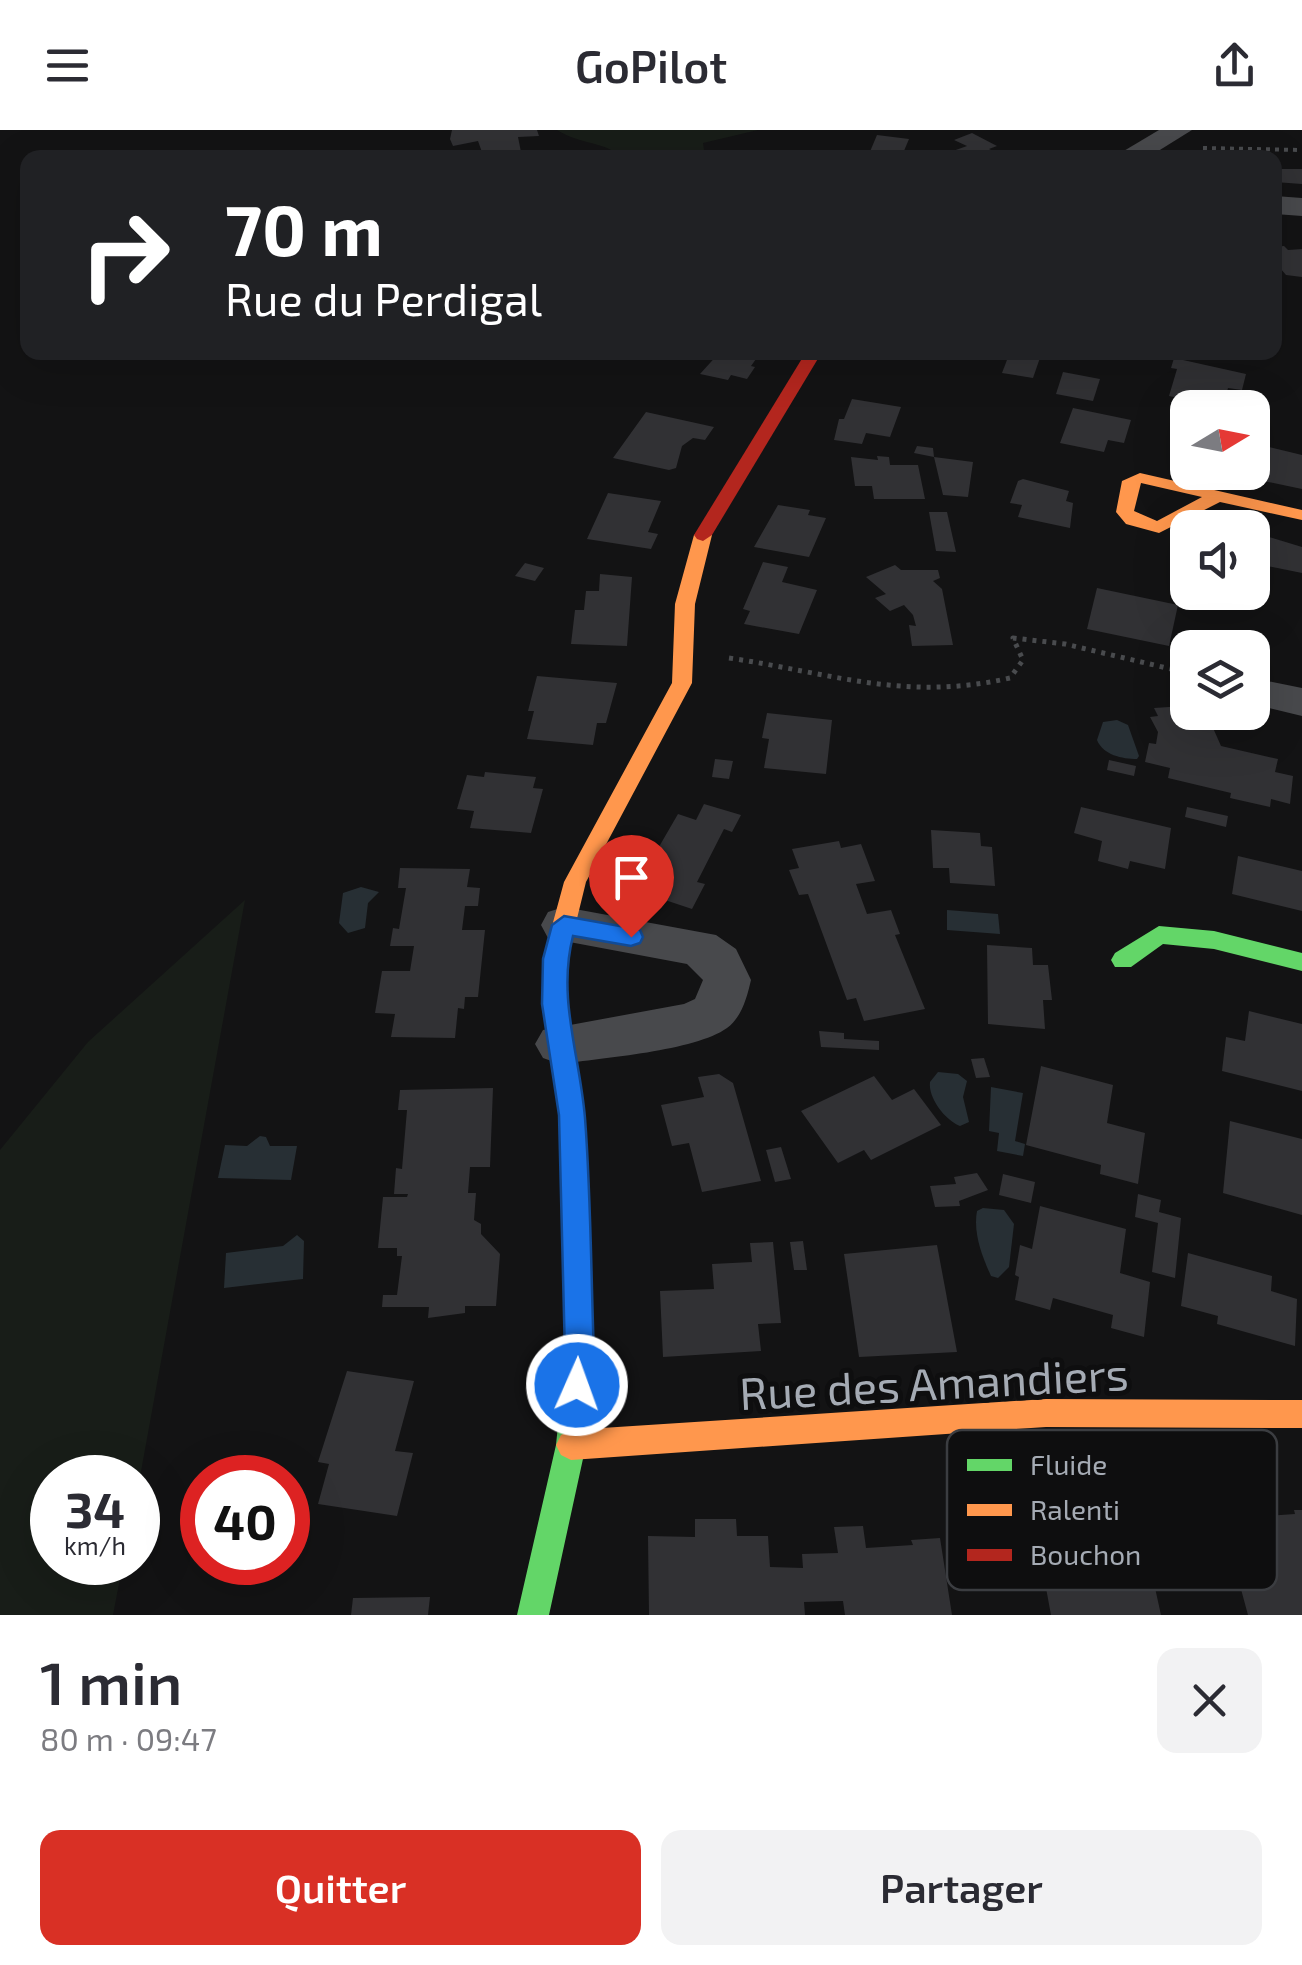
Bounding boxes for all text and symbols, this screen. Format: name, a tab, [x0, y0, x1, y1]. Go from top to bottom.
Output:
icon: menu	[40, 38, 95, 93]
text: GoPilot	[575, 38, 727, 92]
icon: share	[1207, 38, 1262, 93]
text: 70 m	[225, 186, 383, 270]
icon: right	[60, 190, 190, 320]
text: Rue du Perdigal	[225, 271, 542, 325]
north arrow	[1170, 390, 1270, 490]
map controls	[1170, 390, 1270, 730]
button: sound	[1170, 510, 1270, 610]
button: layers	[1170, 630, 1270, 730]
pin	[589, 835, 674, 938]
icon: arrive	[604, 850, 659, 905]
position arrow	[525, 1333, 629, 1437]
street label: Rue des Amandiers	[738, 1345, 1130, 1419]
legend	[947, 1430, 1277, 1590]
text: Fluide	[1030, 1447, 1107, 1481]
speed limit sign: 40	[180, 1455, 310, 1585]
text: 34	[65, 1478, 125, 1538]
text: Ralenti	[1030, 1492, 1120, 1526]
text: km/h	[64, 1530, 126, 1560]
text: Bouchon	[1030, 1537, 1141, 1571]
text: 1 min	[40, 1645, 182, 1717]
button: close	[1157, 1648, 1262, 1753]
text: 80 m · 09:47	[40, 1719, 217, 1757]
button: Quitter	[40, 1830, 641, 1945]
button: Partager	[661, 1830, 1262, 1945]

